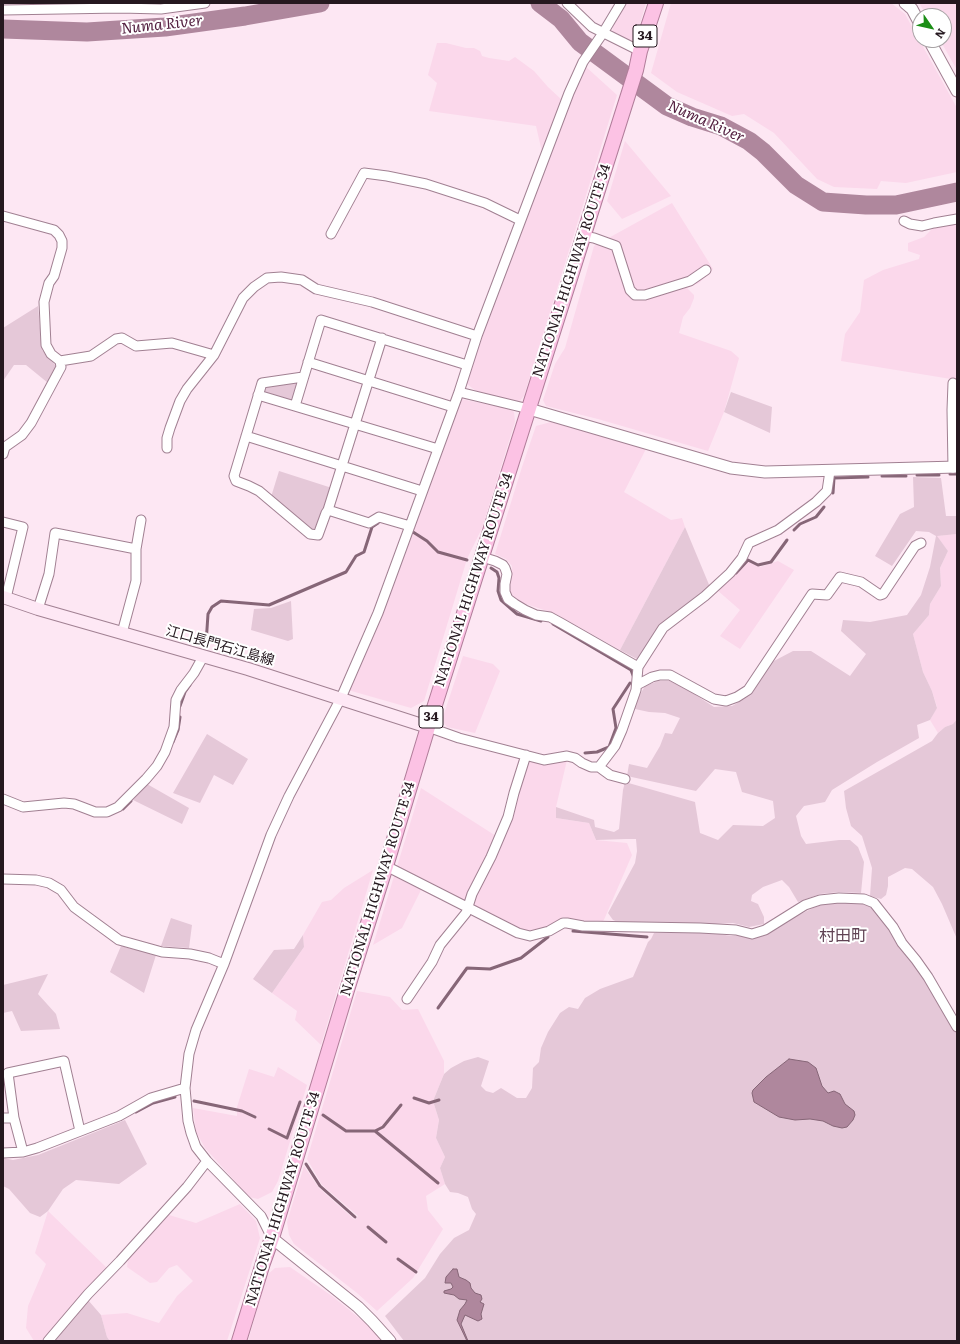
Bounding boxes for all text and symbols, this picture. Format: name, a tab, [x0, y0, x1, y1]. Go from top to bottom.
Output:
north arrow	[912, 8, 952, 48]
water label: Numa River	[120, 12, 204, 38]
road number: 34	[633, 25, 657, 47]
text: N	[932, 26, 950, 42]
water label: Numa River	[665, 97, 747, 147]
street label: NATIONAL HIGHWAY ROUTE 34	[529, 162, 615, 380]
street label: NATIONAL HIGHWAY ROUTE 34	[431, 471, 517, 689]
street label: 江口長門石江島線	[164, 622, 276, 670]
road number: 34	[419, 706, 443, 728]
street label: NATIONAL HIGHWAY ROUTE 34	[337, 780, 419, 998]
district label: 村田町	[819, 926, 867, 946]
street label: NATIONAL HIGHWAY ROUTE 34	[242, 1090, 324, 1308]

